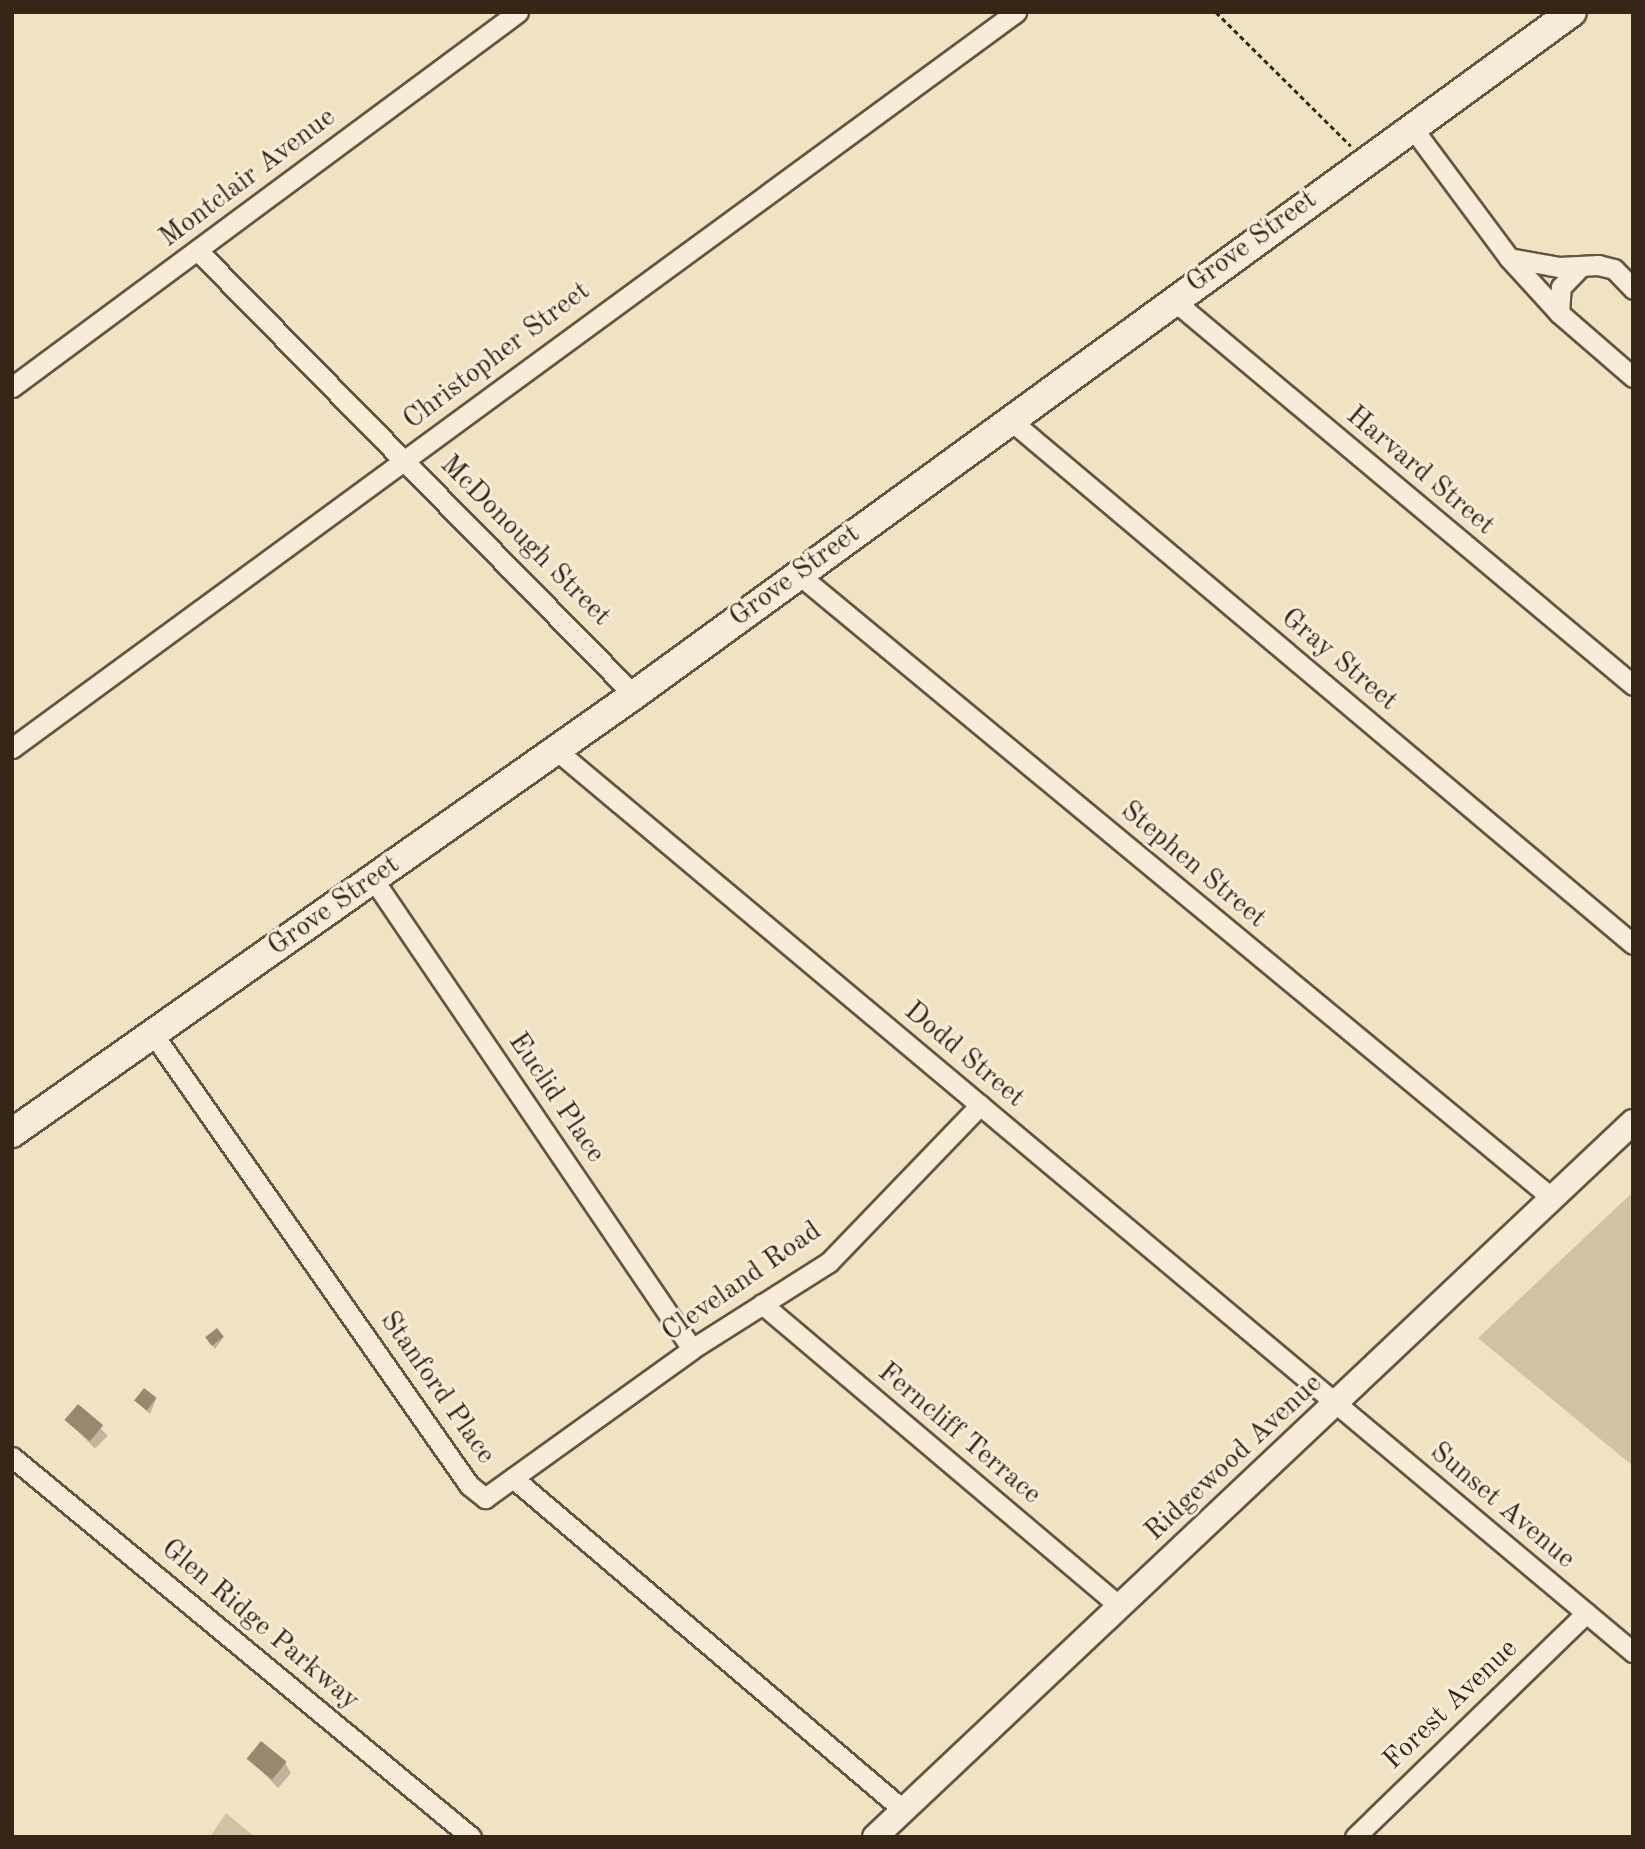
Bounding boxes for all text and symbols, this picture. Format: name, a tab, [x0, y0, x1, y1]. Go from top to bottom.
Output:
street label: Montclair Avenue	[153, 101, 343, 255]
street label: Grove Street	[1180, 184, 1324, 300]
street label: Christopher Street	[397, 275, 597, 437]
street label: Harvard Street	[1339, 399, 1501, 543]
street label: McDonough Street	[433, 449, 617, 633]
street label: Grove Street	[723, 518, 867, 634]
street label: Gray Street	[1274, 602, 1404, 718]
street label: Stephen Street	[1113, 794, 1273, 936]
street label: Grove Street	[262, 848, 406, 964]
street label: Dodd Street	[897, 995, 1031, 1115]
street label: Euclid Place	[500, 1027, 612, 1169]
street label: Cleveland Road	[656, 1215, 828, 1349]
street label: Stanford Place	[372, 1305, 502, 1471]
street label: Ferncliff Terrace	[870, 1356, 1048, 1512]
street label: Ridgewood Avenue	[1139, 1367, 1329, 1549]
street label: Sunset Avenue	[1423, 1436, 1581, 1576]
street label: Glen Ridge Parkway	[154, 1532, 366, 1718]
street label: Forest Avenue	[1377, 1633, 1525, 1777]

